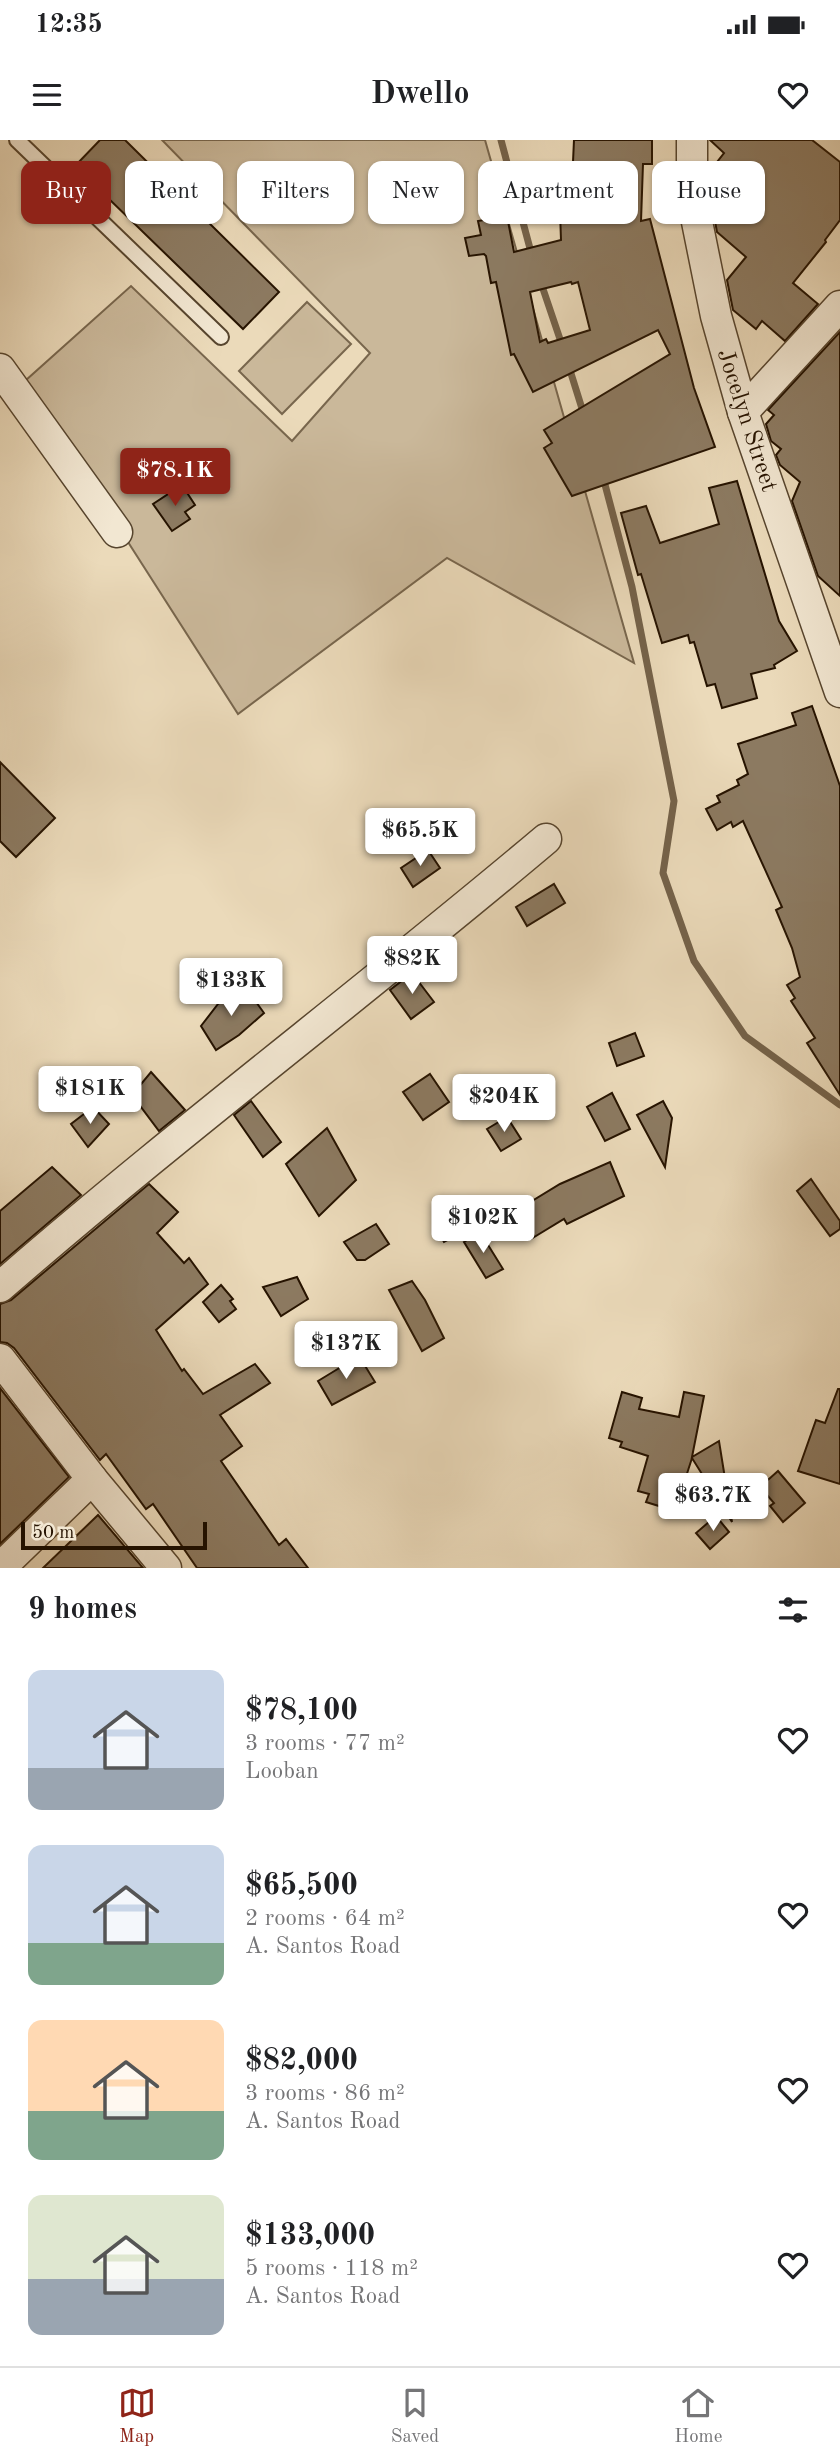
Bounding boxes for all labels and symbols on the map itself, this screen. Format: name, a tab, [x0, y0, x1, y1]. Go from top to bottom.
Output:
street label: Jocelyn Street	[712, 346, 781, 495]
pin: $78.1K	[118, 448, 232, 508]
pin: $65.5K	[363, 808, 477, 868]
pin: $82K	[371, 936, 453, 996]
pin: $133K	[182, 958, 280, 1018]
pin: $181K	[41, 1066, 139, 1126]
pin: $204K	[455, 1074, 553, 1134]
pin: $102K	[434, 1196, 532, 1255]
pin: $137K	[297, 1322, 395, 1381]
pin: $63.7K	[656, 1474, 770, 1533]
scale bar	[21, 1519, 206, 1551]

